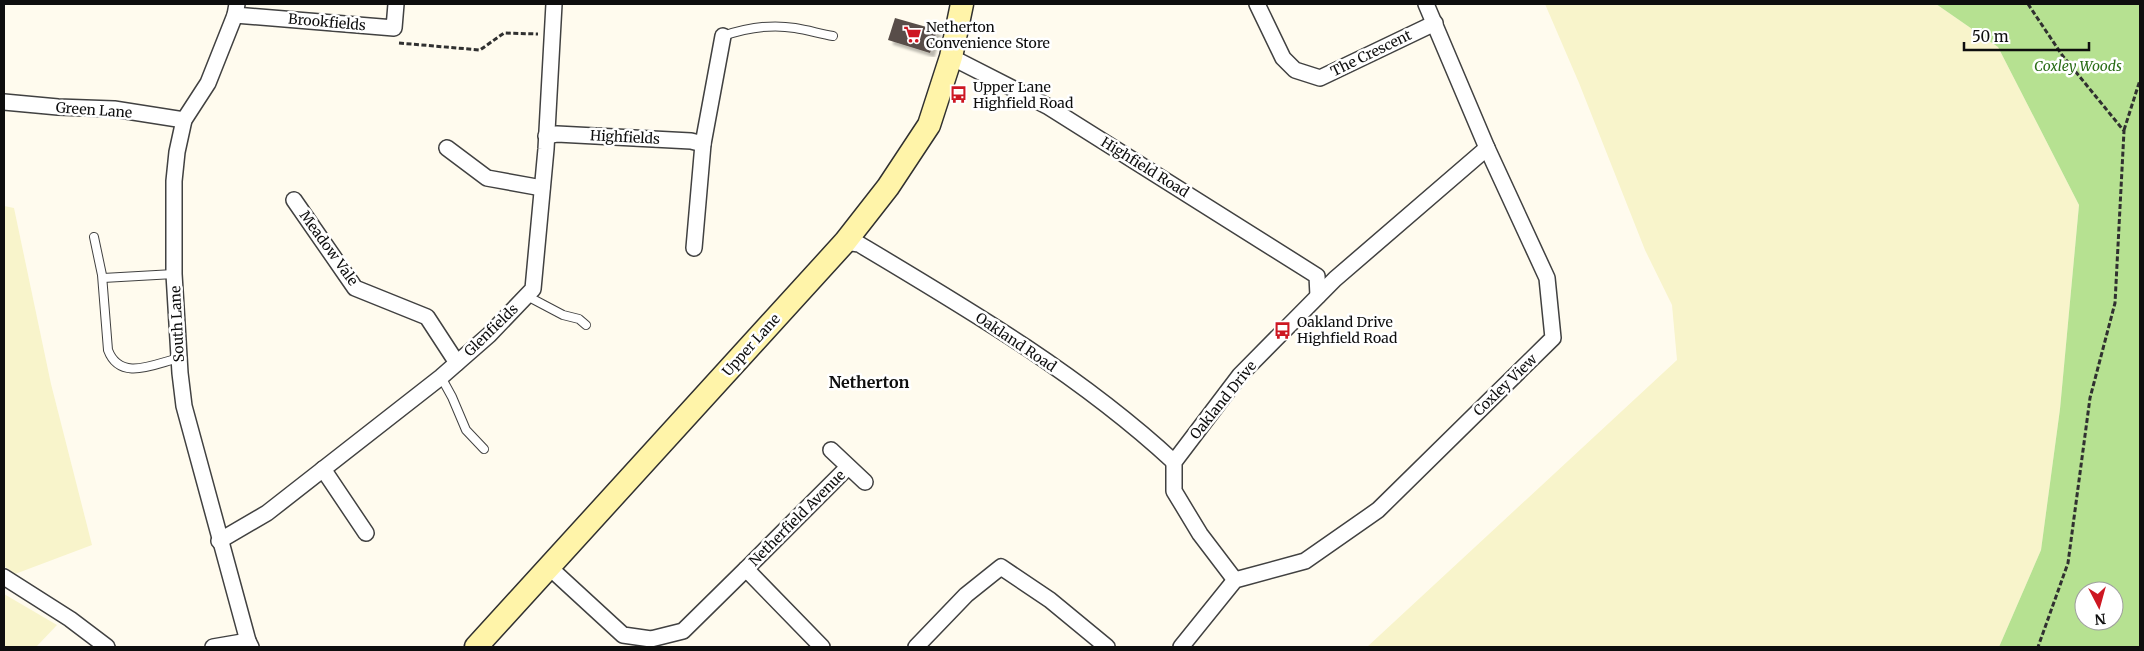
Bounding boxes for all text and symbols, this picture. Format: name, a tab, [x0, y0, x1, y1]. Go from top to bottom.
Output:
street label: Brookfields	[288, 10, 367, 34]
place label: Netherton Convenience Store	[926, 18, 1050, 52]
scale bar	[1964, 20, 2089, 52]
supermarket icon: Netherton Convenience Store	[902, 25, 922, 45]
street label: The Crescent	[1328, 25, 1415, 80]
text: 50 m	[1972, 27, 2009, 46]
park label: Coxley Woods	[2034, 57, 2122, 75]
place label: Upper Lane Highfield Road	[973, 78, 1074, 112]
bus stop icon: Upper Lane Highfield Road	[949, 85, 969, 105]
street label: Green Lane	[55, 98, 133, 122]
street label: Highfields	[590, 126, 661, 148]
street label: Highfield Road	[1098, 133, 1193, 202]
street label: Meadow Vale	[296, 207, 362, 289]
street label: South Lane	[166, 285, 188, 363]
street label: Glenfields	[460, 300, 522, 360]
street label: Oakland Road	[972, 308, 1060, 376]
street label: Upper Lane	[718, 310, 784, 380]
place label: Oakland Drive Highfield Road	[1297, 313, 1398, 347]
bus stop icon: Oakland Drive Highfield Road	[1273, 320, 1293, 340]
street label: Coxley View	[1469, 350, 1541, 420]
street label: Oakland Drive	[1186, 357, 1260, 443]
district label: Netherton	[829, 372, 909, 392]
street label: Netherfield Avenue	[745, 466, 849, 570]
north arrow	[2074, 581, 2124, 631]
text: N	[2094, 609, 2107, 628]

